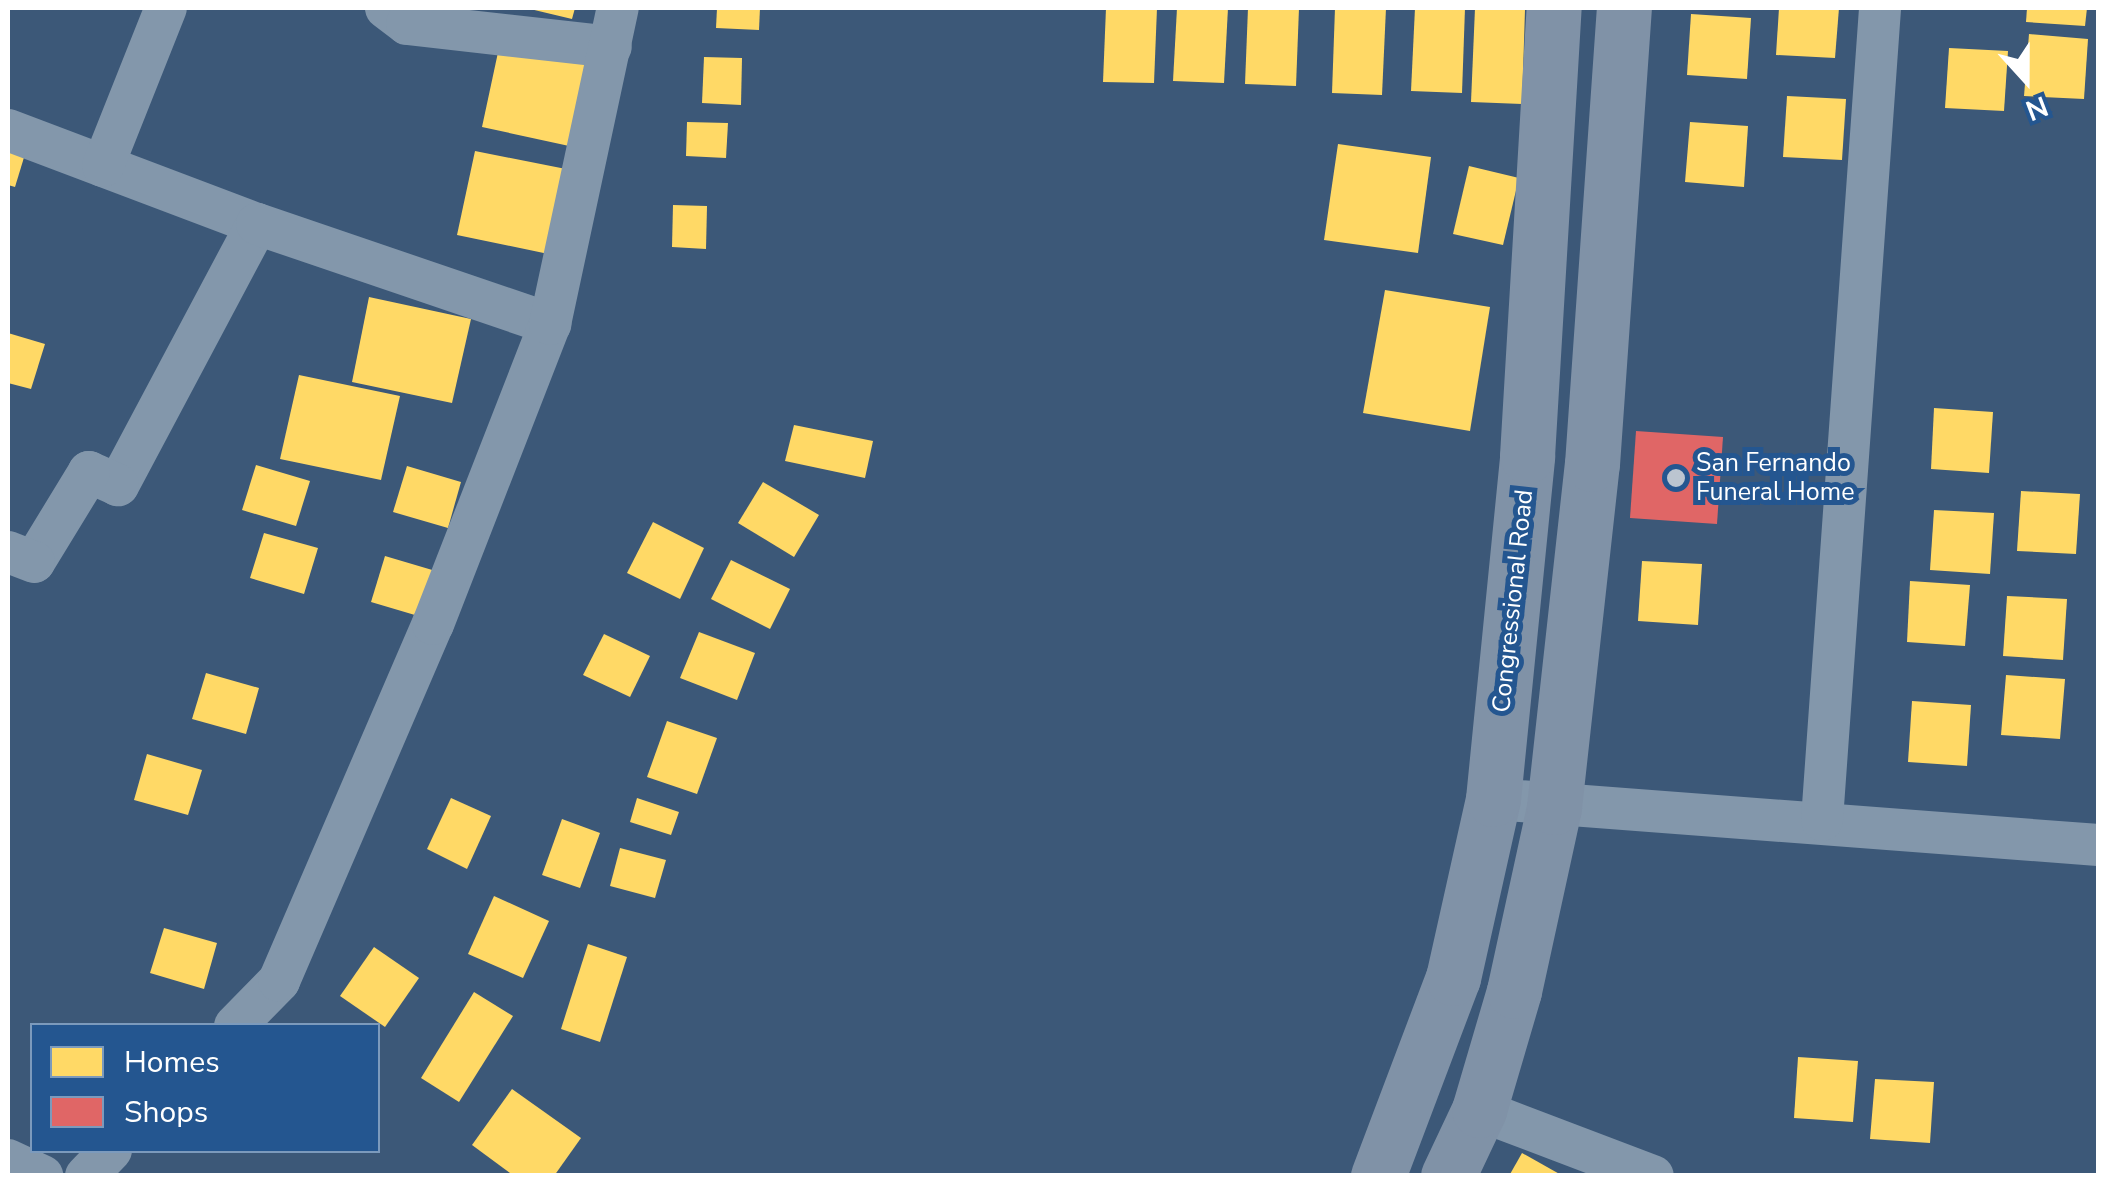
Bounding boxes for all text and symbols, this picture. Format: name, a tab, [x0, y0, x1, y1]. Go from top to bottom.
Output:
north arrow	[1976, 30, 2076, 130]
text: N	[2020, 87, 2053, 129]
place label: San Fernando Funeral Home	[1696, 449, 1854, 508]
marker: San Fernando Funeral Home	[1665, 467, 1687, 489]
street label: Congressional Road	[1486, 488, 1540, 714]
legend	[30, 1023, 380, 1153]
text: Homes	[124, 1042, 220, 1083]
text: Shops	[124, 1092, 208, 1133]

